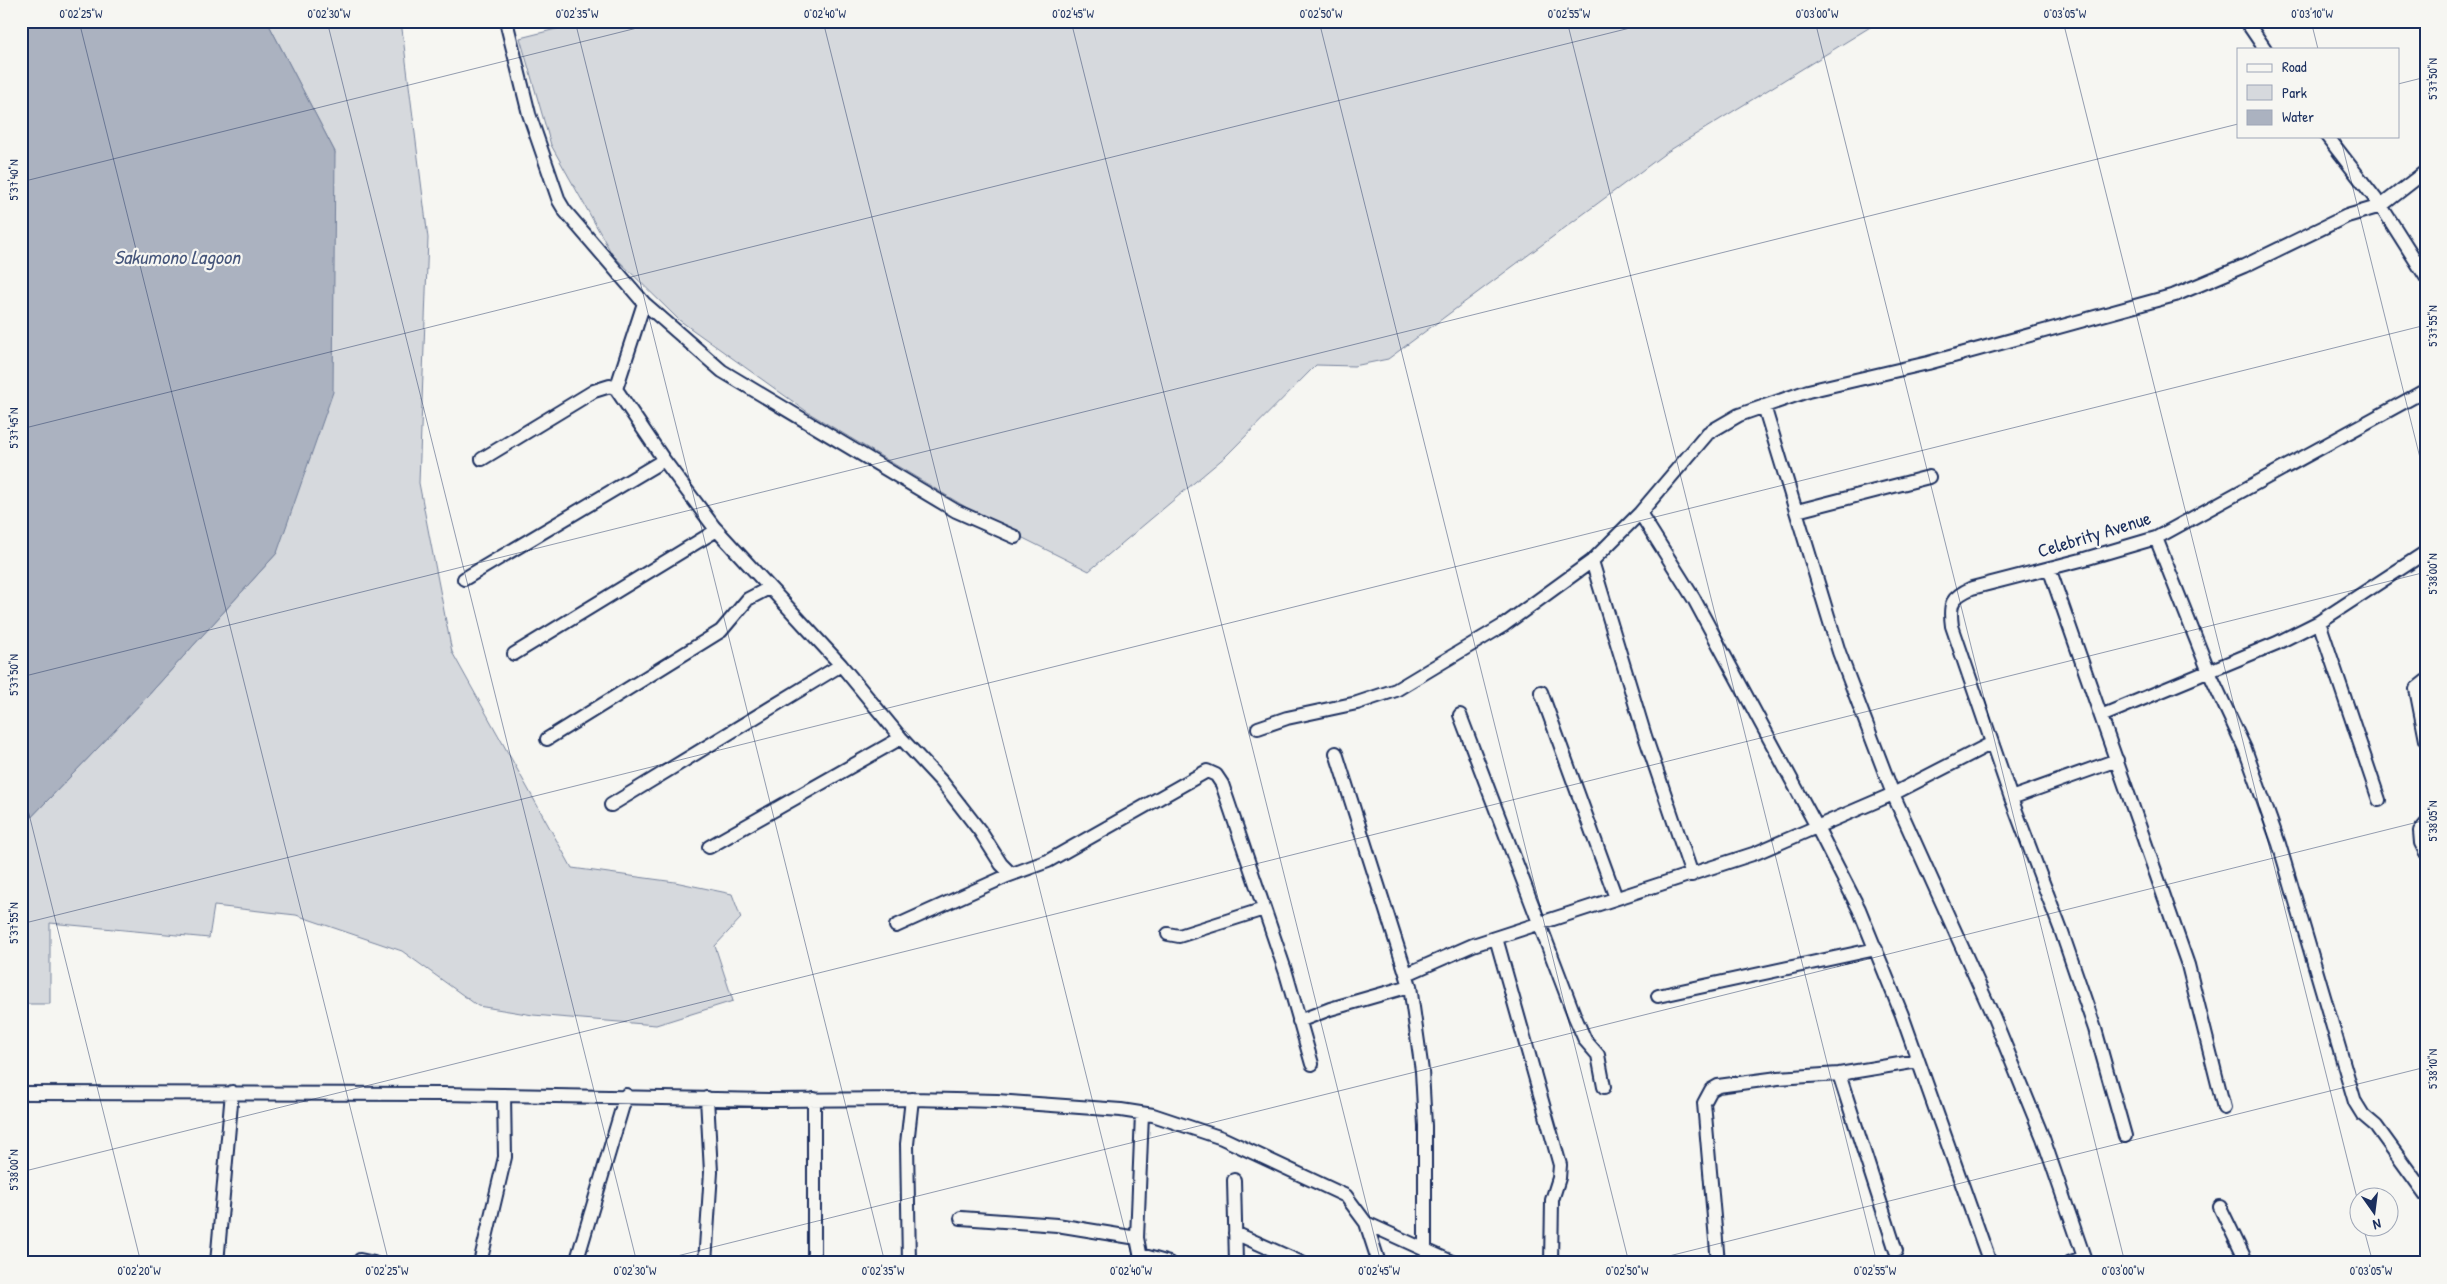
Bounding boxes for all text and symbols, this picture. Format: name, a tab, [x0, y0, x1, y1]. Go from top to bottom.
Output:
text: 0°02'25"W	[60, 5, 103, 22]
text: 0°02'30"W	[308, 5, 351, 22]
text: 0°02'35"W	[556, 5, 599, 22]
text: 0°02'40"W	[804, 5, 847, 22]
text: 0°02'45"W	[1052, 5, 1094, 22]
text: 0°02'50"W	[1300, 5, 1343, 22]
text: 0°02'55"W	[1548, 5, 1591, 22]
text: 0°03'00"W	[1796, 5, 1839, 22]
text: 0°03'05"W	[2044, 5, 2087, 22]
text: 0°03'10"W	[2291, 5, 2333, 22]
legend	[2237, 48, 2400, 138]
text: Road	[2282, 56, 2307, 77]
text: 5°37'50"N	[2424, 58, 2441, 100]
text: Park	[2282, 82, 2307, 103]
text: Water	[2282, 106, 2314, 127]
text: 5°37'40"N	[5, 159, 22, 201]
water label: Sakumono Lagoon	[114, 243, 242, 271]
text: 5°37'55"N	[2424, 305, 2441, 347]
text: 5°37'45"N	[5, 408, 22, 448]
street label: Celebrity Avenue	[2034, 504, 2154, 564]
text: 5°38'00"N	[2424, 553, 2441, 595]
text: 5°37'50"N	[5, 654, 22, 696]
text: 5°38'05"N	[2424, 801, 2441, 841]
text: 5°37'55"N	[5, 902, 22, 944]
text: 5°38'10"N	[2424, 1049, 2441, 1089]
text: 5°38'00"N	[5, 1149, 22, 1191]
north arrow	[2350, 1186, 2400, 1236]
text: N	[2371, 1215, 2383, 1235]
text: 0°02'20"W	[117, 1262, 161, 1279]
text: 0°02'25"W	[366, 1262, 409, 1279]
text: 0°02'30"W	[614, 1262, 657, 1279]
text: 0°02'35"W	[862, 1262, 905, 1279]
text: 0°02'40"W	[1110, 1262, 1153, 1279]
text: 0°02'45"W	[1358, 1262, 1400, 1279]
text: 0°02'50"W	[1606, 1262, 1649, 1279]
text: 0°02'55"W	[1854, 1262, 1897, 1279]
text: 0°03'00"W	[2102, 1262, 2145, 1279]
text: 0°03'05"W	[2350, 1262, 2393, 1279]

